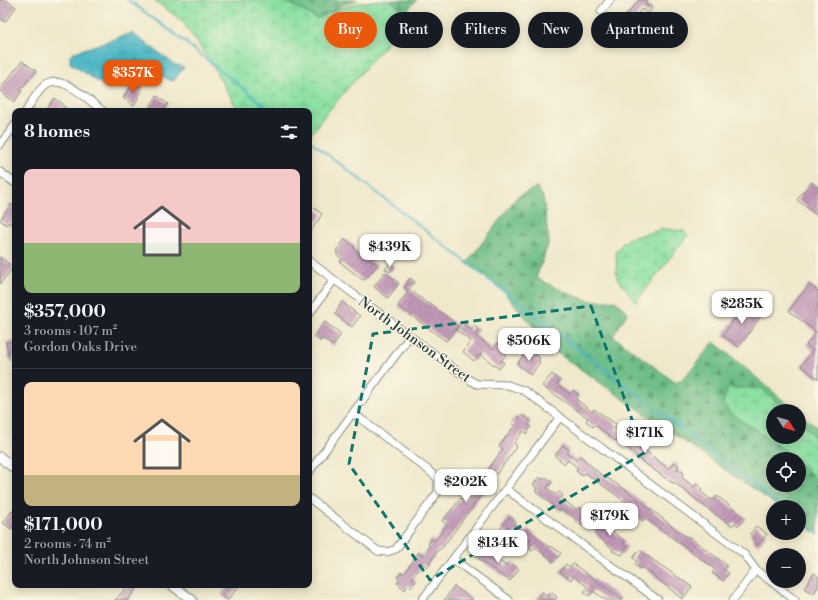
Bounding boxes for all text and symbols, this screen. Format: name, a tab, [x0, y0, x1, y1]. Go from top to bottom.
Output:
chip: Buy	[324, 12, 377, 48]
chip: Rent	[385, 12, 443, 48]
chip: Filters	[451, 12, 520, 48]
chip: New	[528, 12, 583, 48]
chip: Apartment	[591, 12, 688, 48]
pin: $357K	[105, 60, 161, 94]
text: $357K	[112, 65, 154, 81]
text: 8 homes	[24, 121, 90, 143]
icon: filters	[278, 121, 300, 143]
icon: home	[126, 195, 198, 267]
pin: $439K	[362, 234, 418, 268]
text: $439K	[369, 239, 412, 255]
pin: $285K	[714, 291, 770, 325]
street label: North Johnson Street	[355, 293, 474, 387]
text: $285K	[721, 296, 763, 312]
text: $357,000	[24, 301, 106, 323]
text: 3 rooms · 107 m²	[24, 323, 117, 339]
pin: $506K	[501, 328, 557, 362]
text: $506K	[507, 333, 551, 349]
text: Gordon Oaks Drive	[24, 339, 137, 355]
north arrow	[766, 404, 806, 444]
map controls	[766, 404, 806, 588]
icon: home	[126, 408, 198, 480]
pin: $171K	[617, 420, 673, 454]
text: $171K	[626, 425, 664, 441]
button: locate	[766, 452, 806, 492]
pin: $202K	[438, 469, 494, 503]
text: $202K	[444, 474, 488, 490]
button: +	[766, 500, 806, 540]
pin: $179K	[582, 503, 638, 537]
text: $179K	[590, 508, 630, 524]
text: $171,000	[24, 514, 103, 536]
pin: $134K	[470, 530, 526, 564]
text: $134K	[477, 535, 519, 551]
text: 2 rooms · 74 m²	[24, 536, 111, 552]
button: −	[766, 548, 806, 588]
text: North Johnson Street	[24, 552, 149, 568]

